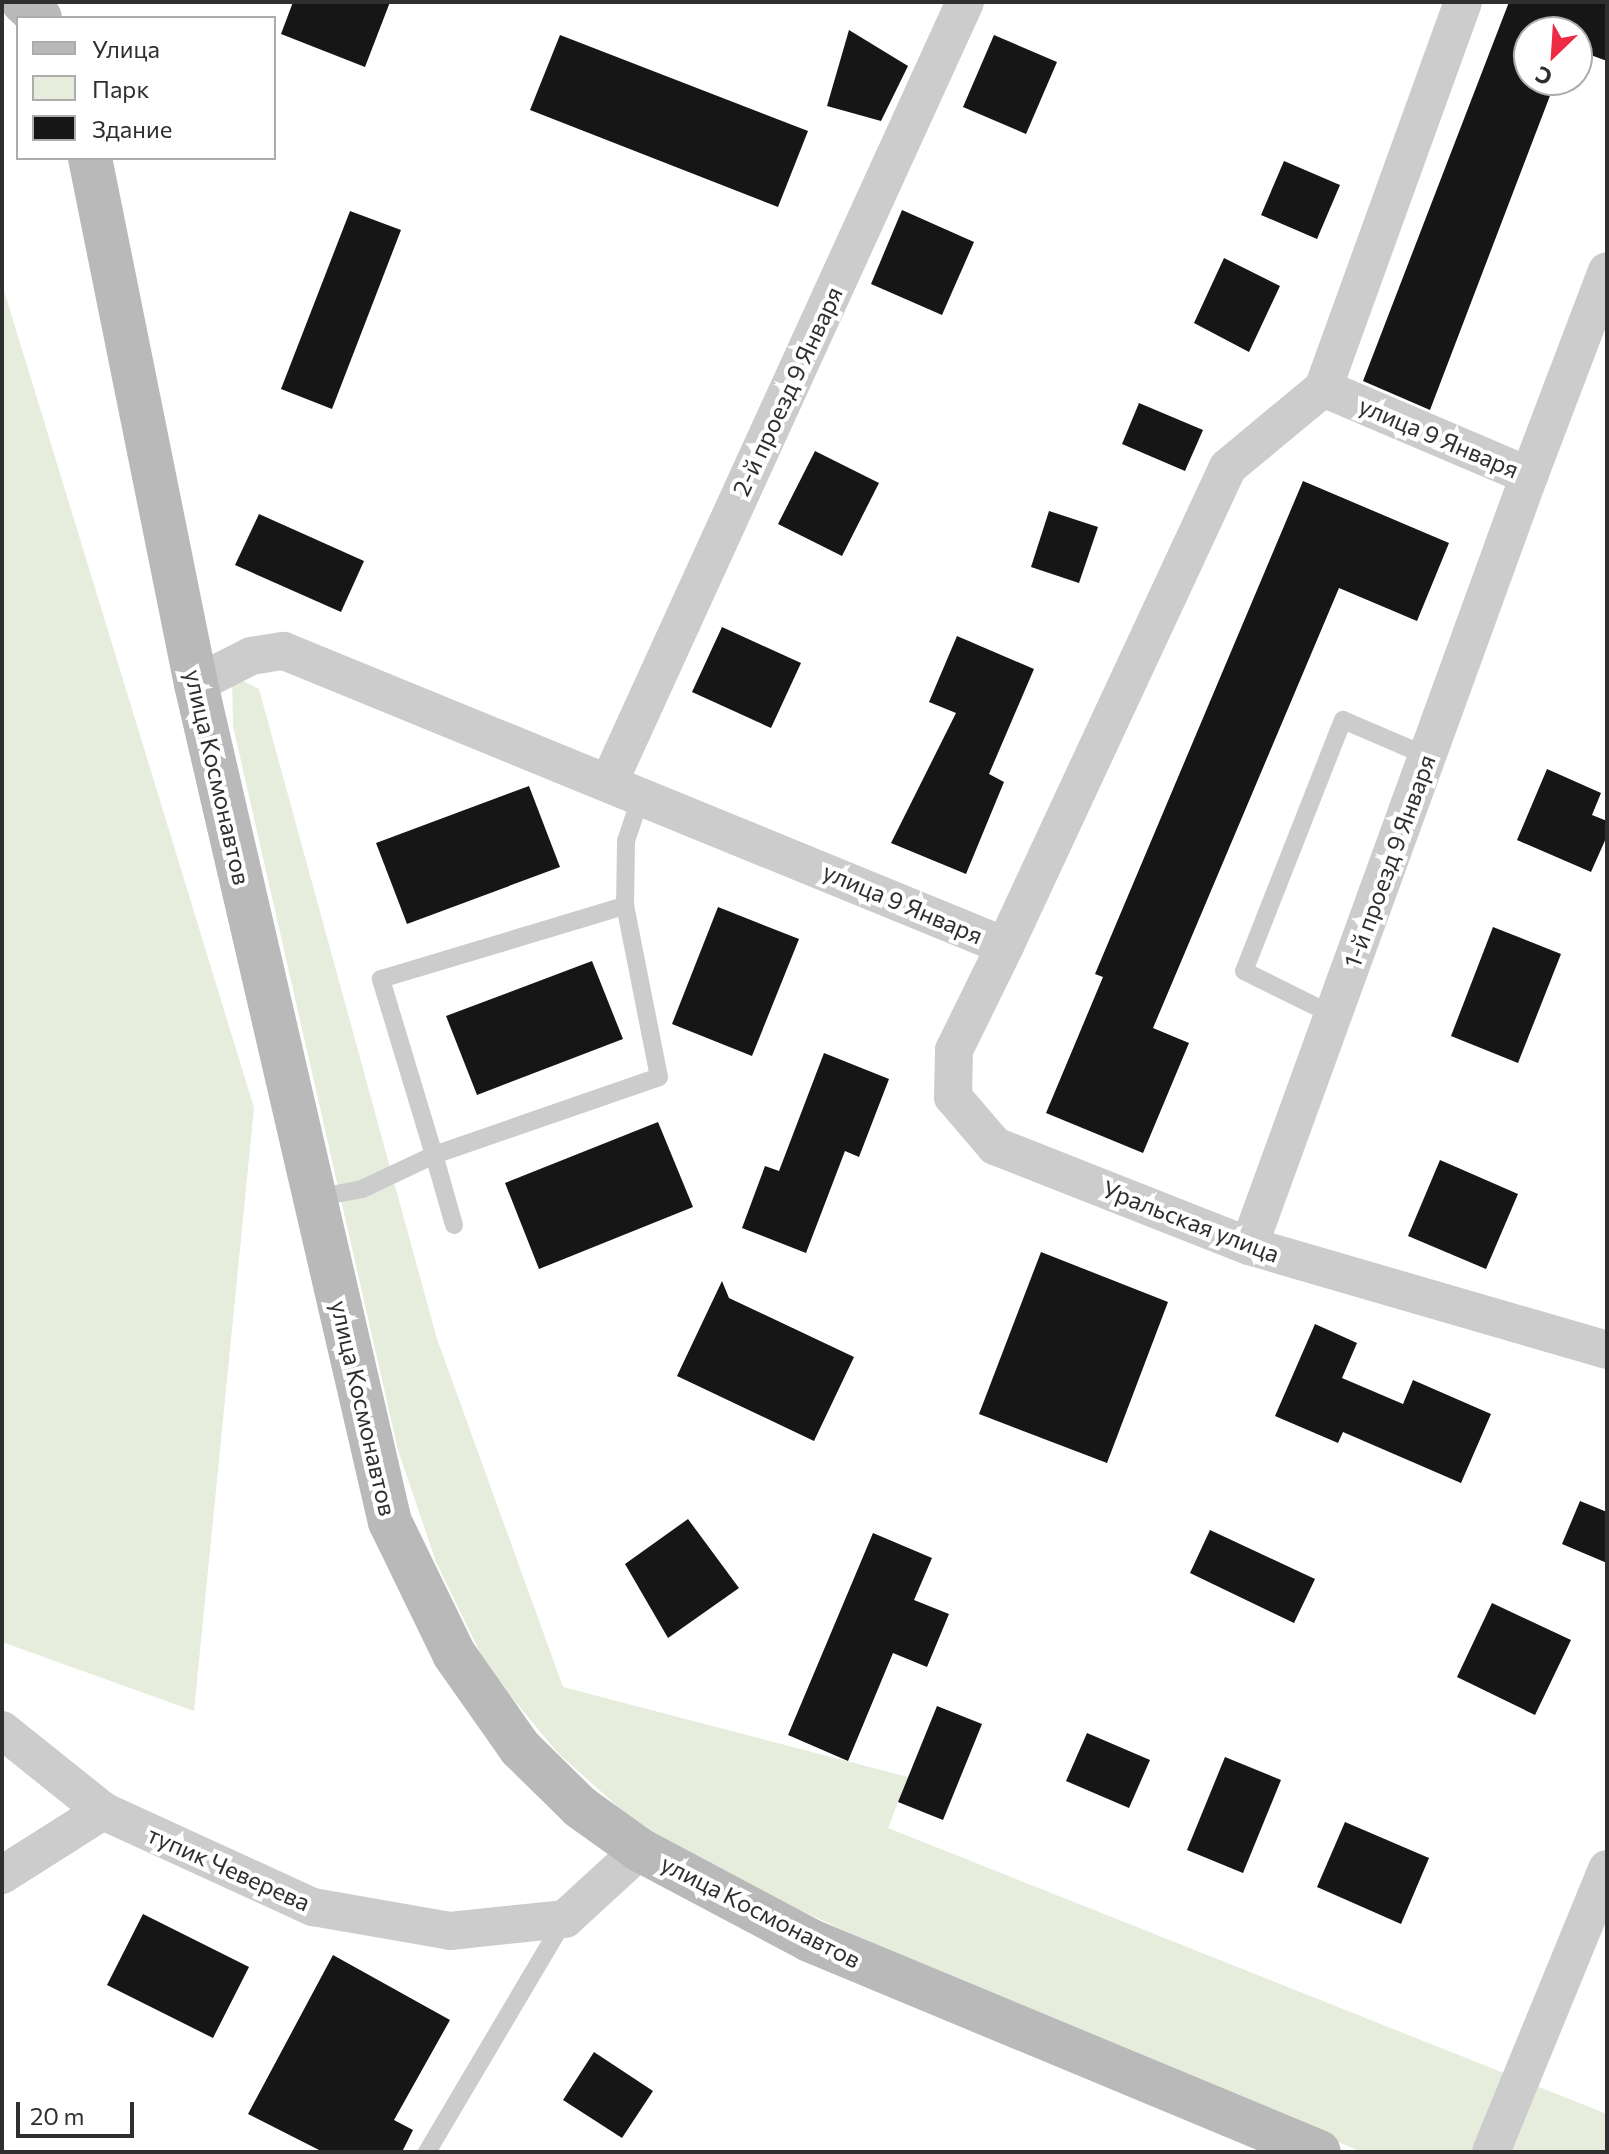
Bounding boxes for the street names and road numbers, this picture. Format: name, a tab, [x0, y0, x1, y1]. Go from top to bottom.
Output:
street label: 2-й проезд 9 Января	[726, 282, 848, 500]
street label: улица 9 Января	[1355, 390, 1523, 484]
street label: улица Космонавтов	[179, 667, 257, 887]
street label: 1-й проезд 9 Января	[1337, 751, 1441, 971]
street label: улица 9 Января	[819, 856, 987, 950]
street label: Уральская улица	[1098, 1174, 1284, 1268]
street label: улица Космонавтов	[325, 1298, 403, 1518]
street label: тупик Чеверева	[143, 1819, 315, 1917]
street label: улица Космонавтов	[656, 1848, 866, 1974]

